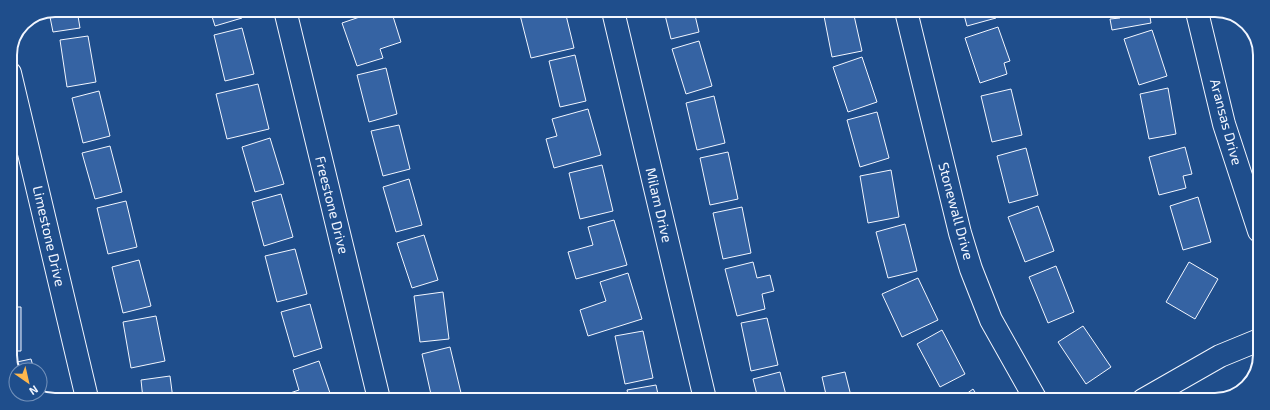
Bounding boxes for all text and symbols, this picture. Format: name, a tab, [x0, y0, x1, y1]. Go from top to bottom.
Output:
street label: Aransas Drive	[1207, 77, 1246, 167]
street label: Freestone Drive	[312, 154, 353, 256]
street label: Stonewall Drive	[935, 160, 978, 261]
street label: Milam Drive	[643, 166, 676, 244]
street label: Limestone Drive	[30, 184, 69, 288]
north arrow	[8, 362, 48, 402]
text: N	[27, 383, 41, 398]

